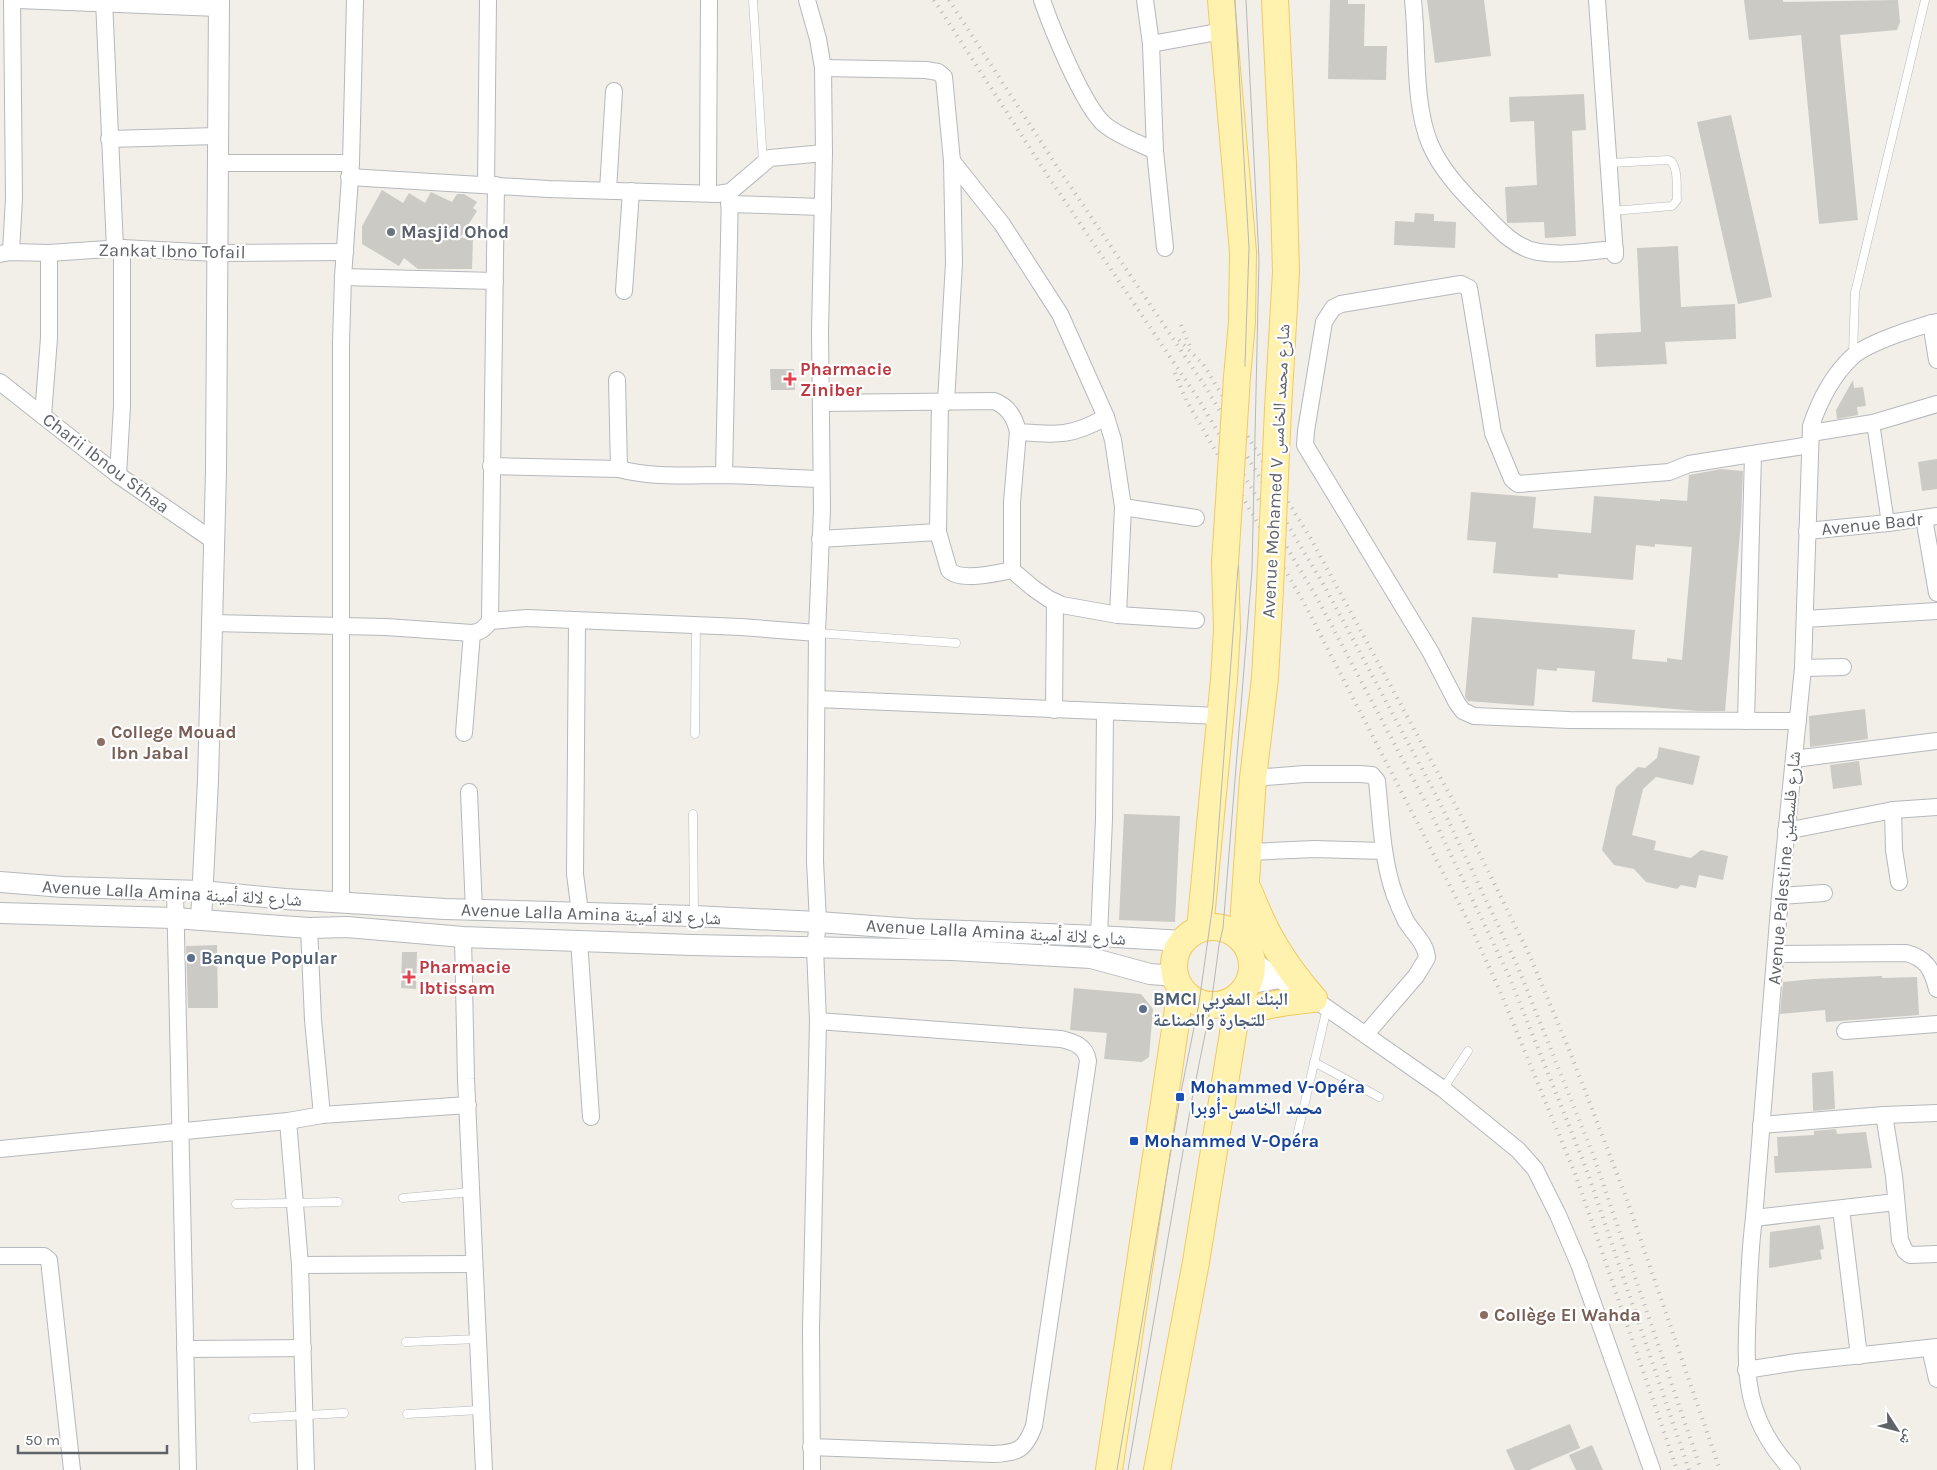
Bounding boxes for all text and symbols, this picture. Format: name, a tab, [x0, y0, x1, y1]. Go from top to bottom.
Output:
place label: Masjid Ohod	[401, 221, 509, 243]
marker: Masjid Ohod	[385, 226, 397, 238]
street label: Zankat Ibno Tofail	[98, 239, 246, 263]
street label: Avenue Mohamed V شارع محمد الخامس	[1257, 323, 1295, 619]
place label: Pharmacie Ziniber	[800, 358, 892, 401]
marker: Pharmacie Ziniber	[784, 373, 796, 385]
street label: Charii Ibnou Sthaa	[38, 408, 174, 518]
street label: Avenue Badr	[1820, 508, 1924, 540]
place label: College Mouad Ibn Jabal	[111, 721, 236, 764]
marker: College Mouad Ibn Jabal	[95, 736, 107, 748]
street label: Avenue Palestine شارع فلسطين	[1763, 750, 1805, 986]
street label: Avenue Lalla Amina شارع لالة أمينة	[42, 875, 302, 911]
street label: Avenue Lalla Amina شارع لالة أمينة	[461, 898, 721, 930]
street label: Avenue Lalla Amina شارع لالة أمينة	[866, 914, 1126, 950]
place label: Banque Popular	[201, 947, 337, 969]
marker: Banque Popular	[185, 952, 197, 964]
place label: Pharmacie Ibtissam	[419, 956, 511, 999]
marker: Pharmacie Ibtissam	[403, 971, 415, 983]
place label: BMCI البنك المغربي للتجارة والصناعة	[1153, 988, 1288, 1031]
marker: BMCI البنك المغربي للتجارة والصناعة	[1137, 1003, 1149, 1015]
place label: Mohammed V-Opéra محمد الخامس-أوبرا	[1190, 1076, 1365, 1119]
marker: Mohammed V-Opéra محمد الخامس-أوبرا	[1174, 1091, 1186, 1103]
place label: Mohammed V-Opéra	[1144, 1130, 1319, 1152]
marker: Mohammed V-Opéra	[1128, 1135, 1140, 1147]
place label: Collège El Wahda	[1494, 1304, 1641, 1326]
marker: Collège El Wahda	[1478, 1309, 1490, 1321]
north arrow	[1872, 1405, 1922, 1455]
scale bar	[18, 1422, 166, 1454]
text: ش	[1896, 1426, 1918, 1448]
text: 50 m	[25, 1431, 60, 1449]

